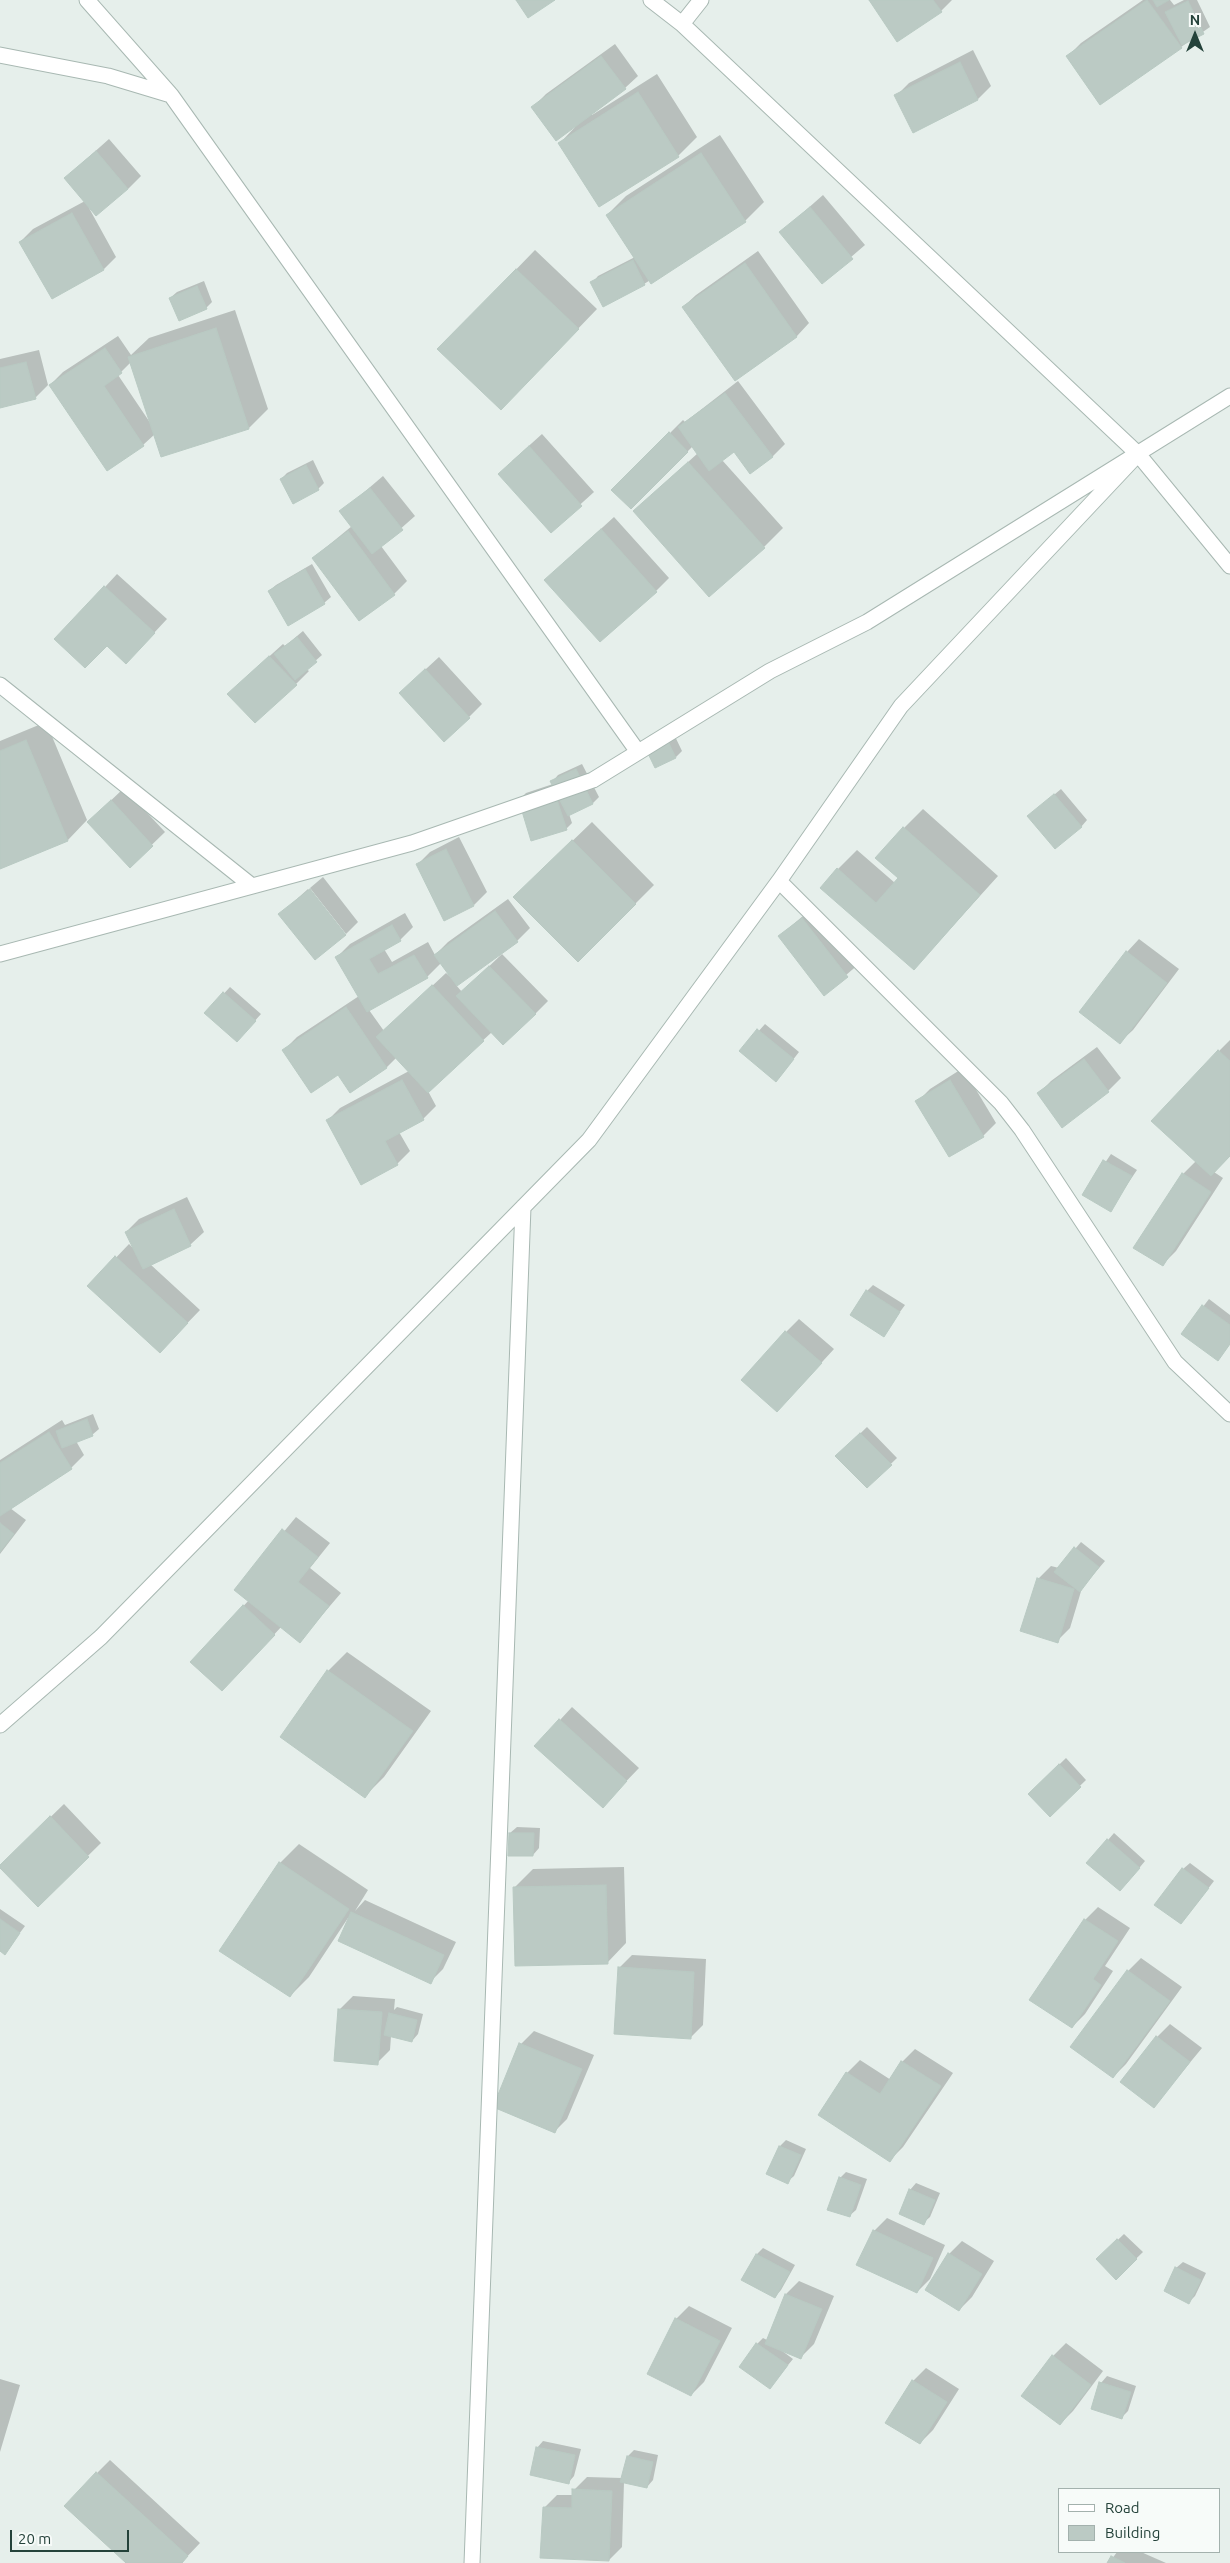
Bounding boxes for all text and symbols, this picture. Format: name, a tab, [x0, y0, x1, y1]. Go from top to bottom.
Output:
north arrow	[1170, 10, 1220, 60]
text: N	[1190, 12, 1200, 28]
legend	[1058, 2488, 1220, 2553]
text: Road	[1105, 2499, 1140, 2516]
scale bar	[12, 2520, 131, 2552]
text: Building	[1105, 2524, 1160, 2541]
text: 20 m	[18, 2530, 51, 2547]

